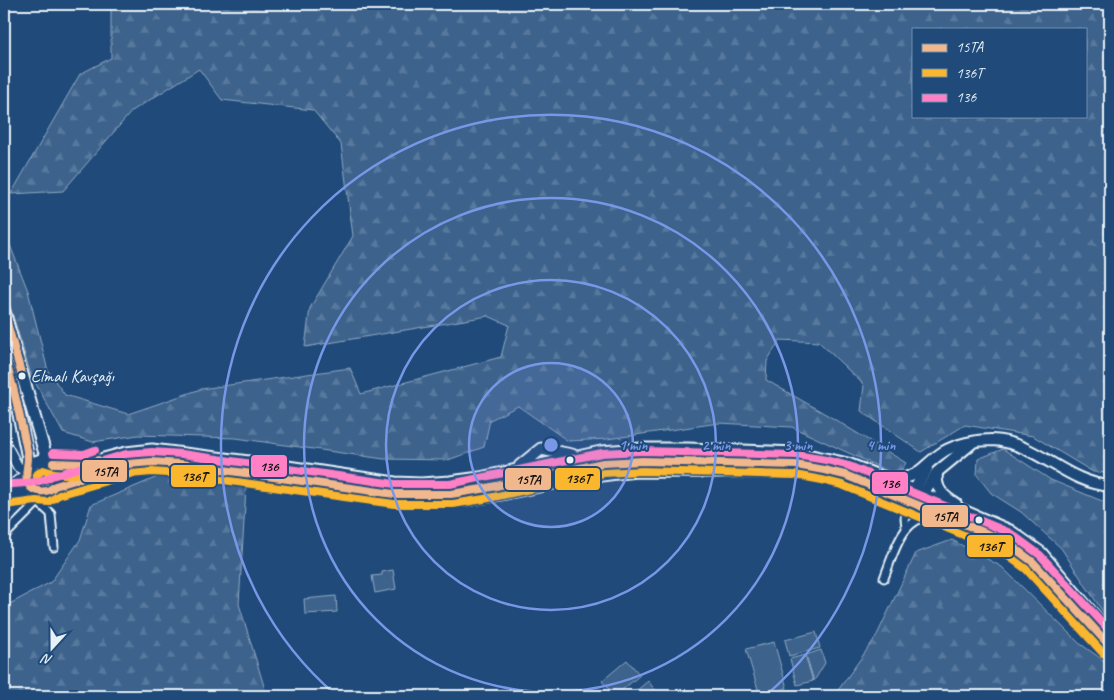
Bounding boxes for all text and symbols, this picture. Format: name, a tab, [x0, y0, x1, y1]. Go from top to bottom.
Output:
legend	[912, 28, 1086, 118]
text: 15TA	[956, 38, 985, 57]
text: 136T	[956, 64, 986, 83]
text: 136	[956, 88, 978, 107]
place label: Elmalı Kavşağı	[31, 366, 115, 387]
marker: Elmalı Kavşağı	[17, 371, 27, 381]
centre of rings	[542, 436, 560, 454]
text: 1 min	[619, 436, 648, 455]
text: 2 min	[702, 436, 731, 455]
text: 3 min	[784, 436, 813, 455]
text: 4 min	[867, 436, 896, 455]
line badge: 136	[250, 454, 288, 478]
unlabelled marker	[565, 455, 575, 465]
text: 136	[259, 458, 280, 475]
line badge: 15TA	[81, 459, 128, 483]
text: 15TA	[92, 463, 118, 480]
line badge: 136T	[170, 464, 217, 488]
line badge: 15TA	[504, 467, 552, 491]
line badge: 136T	[554, 467, 601, 491]
text: 136T	[181, 468, 210, 485]
text: 136T	[565, 470, 594, 487]
text: 15TA	[515, 471, 541, 488]
line badge: 136	[871, 471, 909, 495]
text: 136	[880, 475, 901, 492]
line badge: 15TA	[921, 504, 969, 528]
text: 15TA	[932, 508, 958, 525]
unlabelled marker	[974, 515, 984, 525]
line badge: 136T	[966, 534, 1014, 558]
text: 136T	[977, 538, 1006, 555]
north arrow	[28, 622, 78, 672]
text: N	[38, 649, 55, 669]

